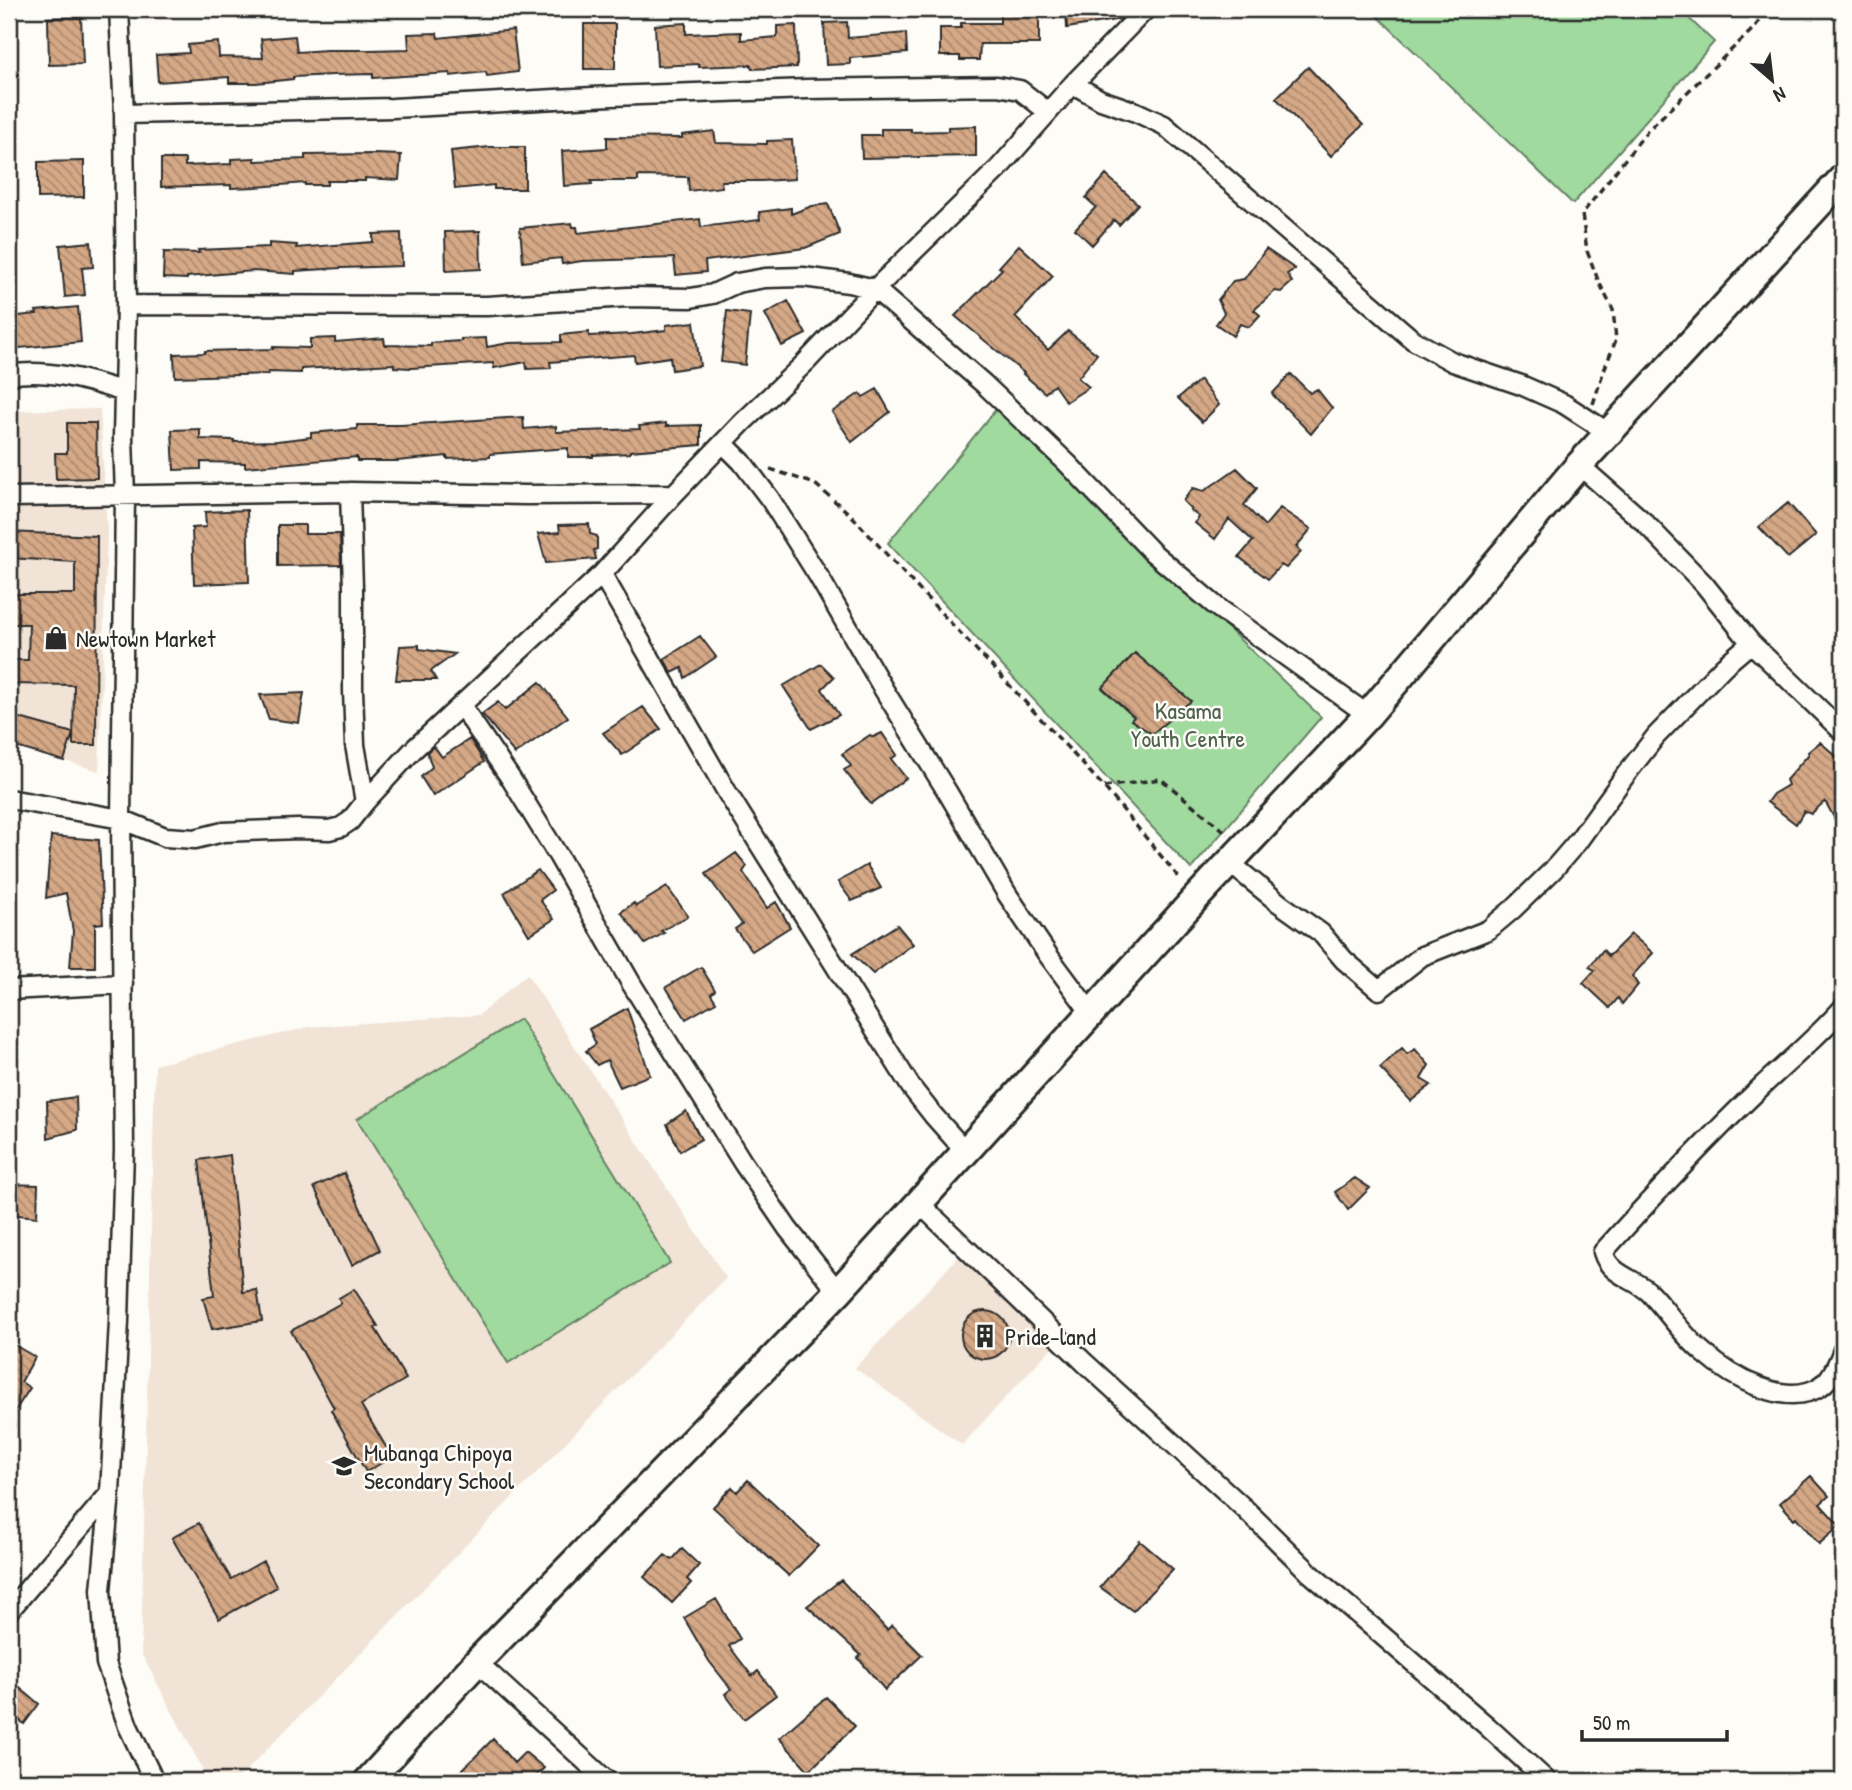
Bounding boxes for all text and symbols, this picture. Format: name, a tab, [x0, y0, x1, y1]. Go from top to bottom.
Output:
north arrow	[1736, 46, 1806, 116]
text: N	[1769, 81, 1791, 109]
place label: Newtown Market	[76, 622, 216, 654]
shop icon: Newtown Market	[42, 624, 70, 652]
park label: Kasama Youth Centre	[1131, 694, 1246, 754]
place label: Pride-land	[1005, 1320, 1096, 1352]
building icon: Pride-land	[971, 1322, 999, 1350]
place label: Mubanga Chipoya Secondary School	[364, 1436, 515, 1496]
school or university icon: Mubanga Chipoya Secondary School	[330, 1452, 358, 1480]
scale bar	[1582, 1699, 1728, 1743]
text: 50 m	[1593, 1708, 1630, 1737]

